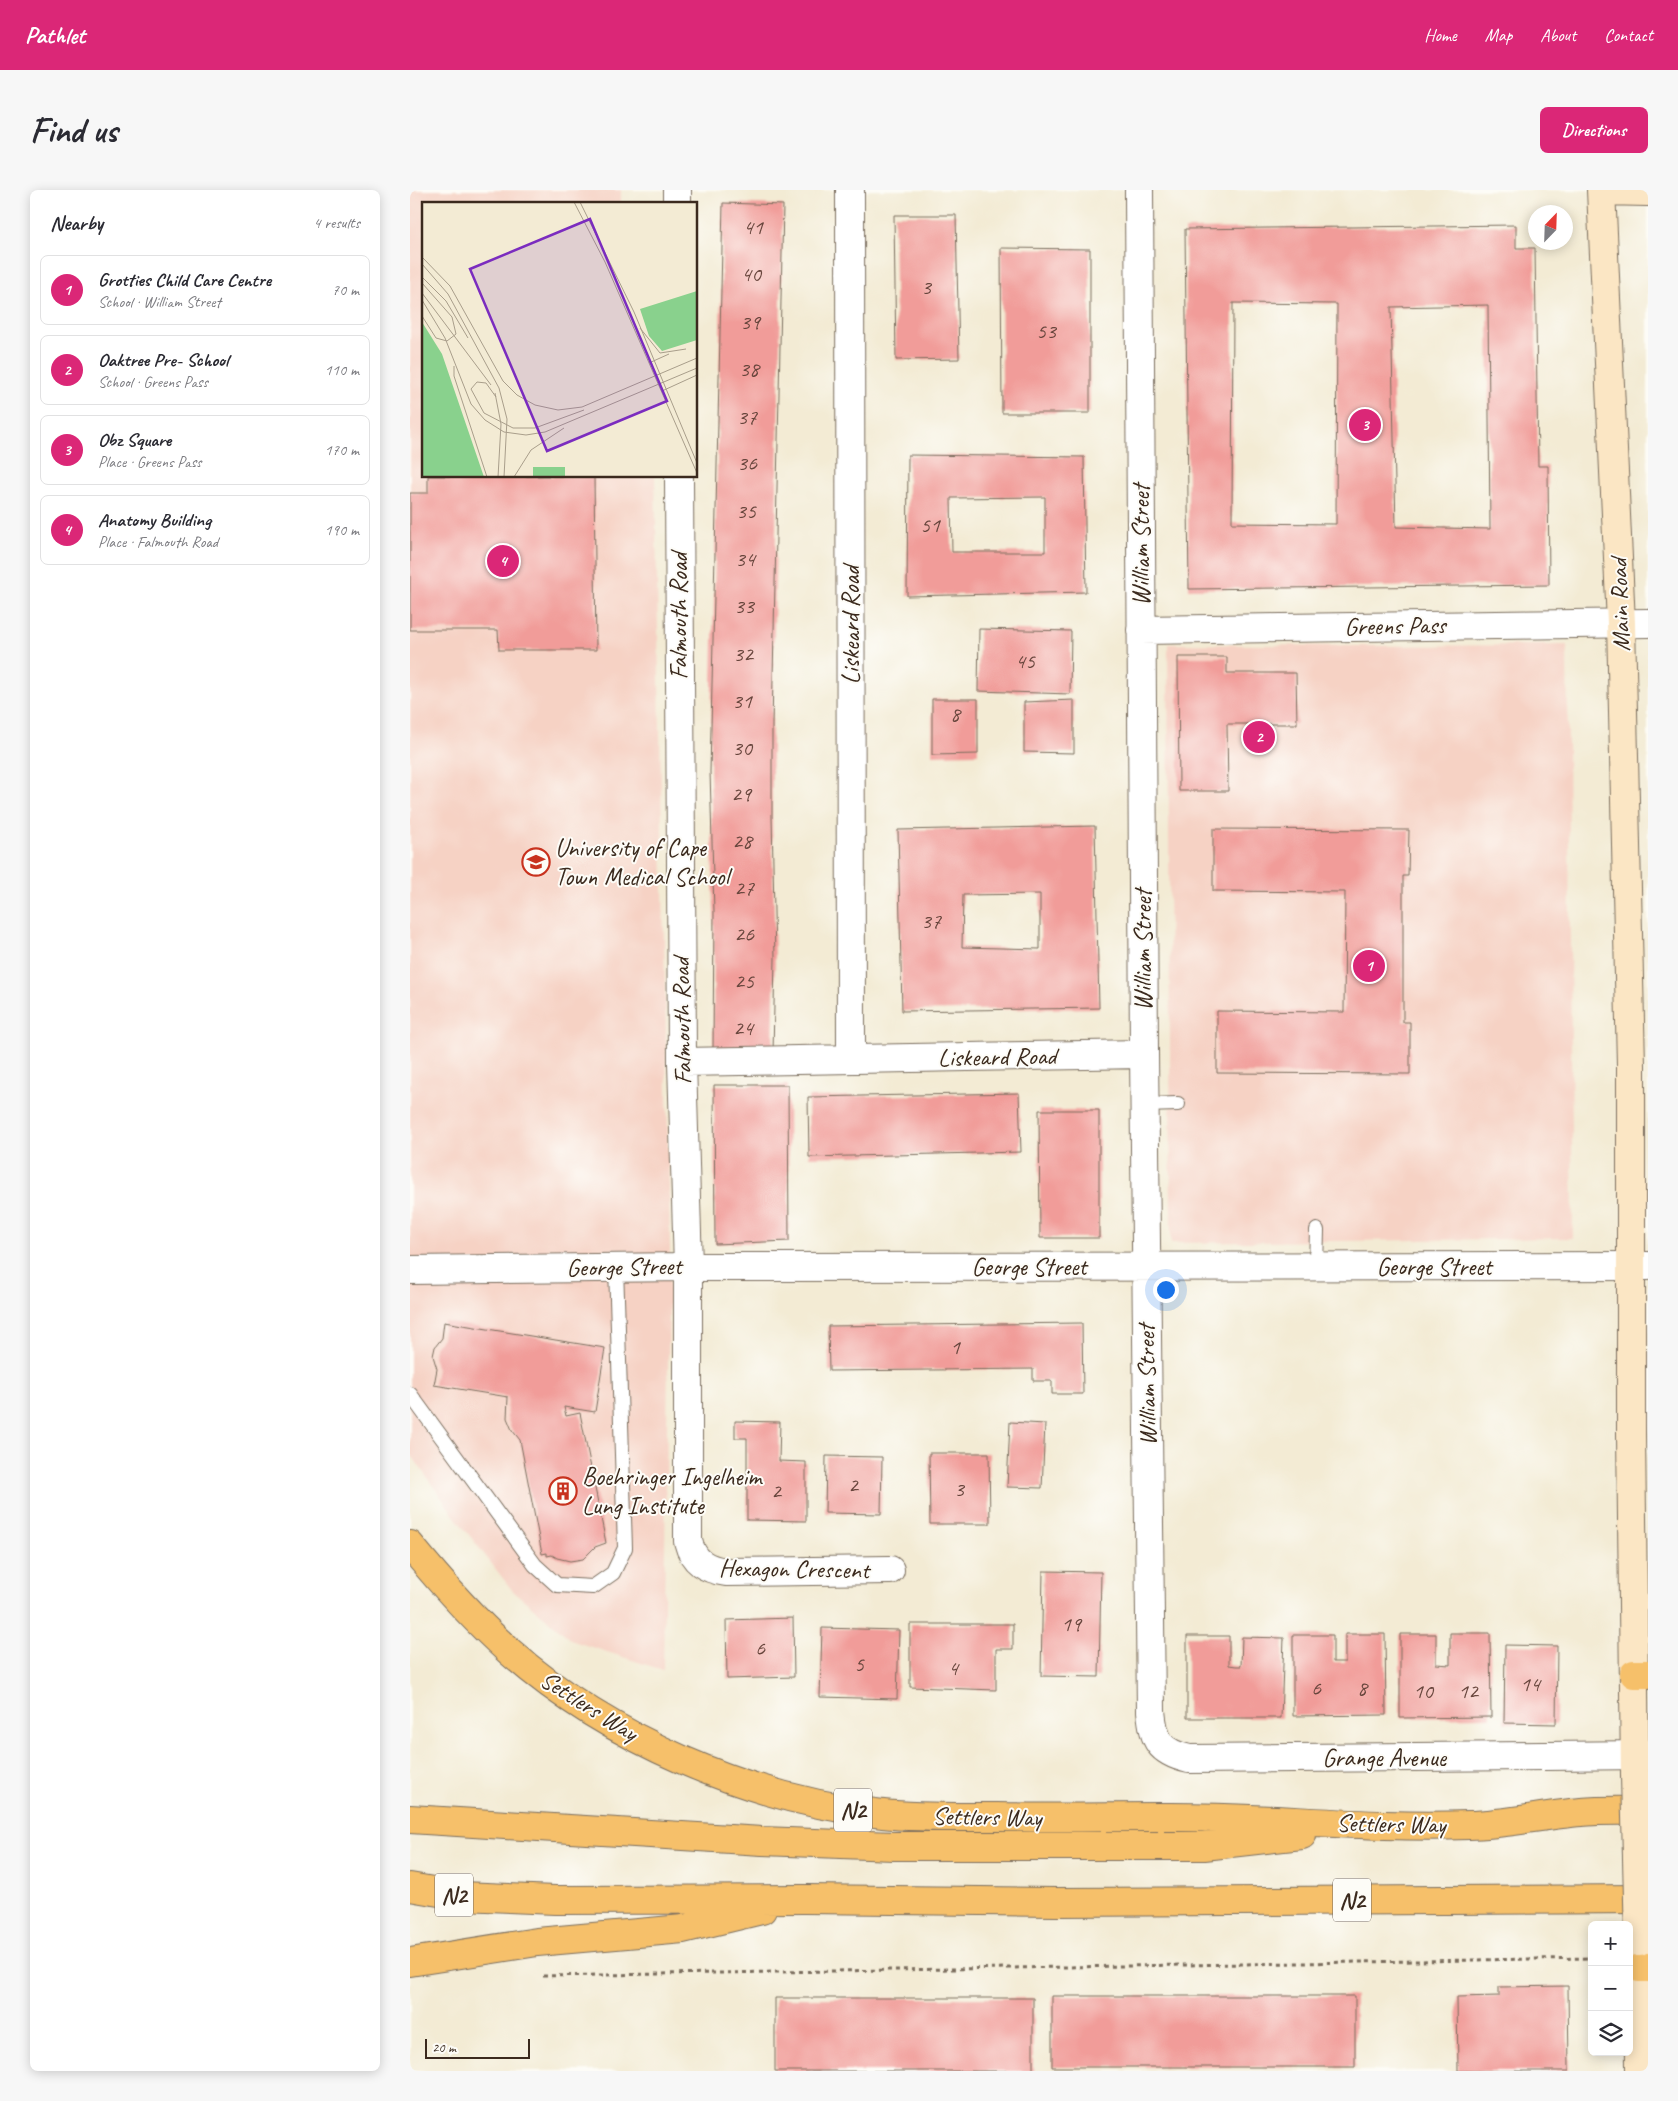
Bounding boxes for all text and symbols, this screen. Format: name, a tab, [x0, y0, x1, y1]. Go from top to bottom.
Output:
text: Pathlet	[25, 20, 85, 50]
text: Home	[1424, 24, 1457, 46]
text: Map	[1485, 24, 1512, 46]
text: About	[1540, 24, 1576, 46]
text: Contact	[1604, 24, 1653, 46]
button: Directions	[1540, 107, 1648, 153]
text: Find us	[30, 108, 117, 153]
inset map	[422, 202, 698, 478]
north arrow	[1528, 205, 1573, 250]
text: Nearby	[50, 210, 103, 236]
text: 4 results	[313, 213, 360, 233]
house number: 41	[743, 213, 764, 241]
house number: 40	[741, 260, 763, 288]
text: Grotties Child Care Centre	[98, 268, 271, 292]
house number: 3	[921, 273, 933, 301]
text: 1	[63, 280, 71, 300]
text: 70 m	[332, 280, 359, 300]
text: School · William Street	[98, 292, 221, 312]
house number: 39	[740, 308, 762, 336]
house number: 53	[1036, 317, 1058, 345]
text: Oaktree Pre- School	[98, 348, 228, 372]
house number: 38	[739, 355, 761, 383]
text: 2	[63, 360, 71, 380]
text: 110 m	[325, 360, 359, 380]
text: School · Greens Pass	[98, 372, 208, 392]
house number: 37	[737, 403, 758, 431]
pin: 3	[1349, 406, 1381, 444]
text: Obz Square	[98, 428, 171, 452]
text: 3	[63, 440, 71, 460]
text: 170 m	[325, 440, 359, 460]
house number: 36	[737, 449, 758, 477]
text: Place · Greens Pass	[98, 452, 202, 472]
street label: William Street	[1125, 481, 1157, 606]
house number: 35	[736, 497, 757, 525]
text: Anatomy Building	[98, 508, 211, 532]
house number: 51	[920, 511, 941, 539]
text: 4	[63, 520, 71, 540]
text: 190 m	[325, 520, 359, 540]
text: Place · Falmouth Road	[98, 532, 218, 552]
pin: 4	[487, 542, 519, 580]
house number: 34	[735, 545, 757, 573]
street label: Falmouth Road	[663, 548, 695, 679]
street label: Main Road	[1602, 554, 1638, 652]
street label: Liskeard Road	[835, 562, 867, 684]
house number: 33	[734, 592, 756, 620]
street label: Greens Pass	[1344, 609, 1448, 643]
house number: 32	[733, 640, 755, 668]
house number: 45	[1015, 647, 1036, 675]
house number: 31	[732, 687, 753, 715]
house number: 8	[950, 700, 962, 728]
pin: 2	[1243, 718, 1275, 756]
house number: 30	[732, 734, 754, 762]
house number: 29	[731, 780, 753, 808]
house number: 28	[732, 827, 754, 855]
place label: University of Cape Town Medical School	[555, 832, 733, 893]
school or university icon: University of Cape Town Medical School	[521, 847, 551, 877]
house number: 27	[734, 874, 755, 902]
street label: William Street	[1127, 886, 1159, 1011]
house number: 37	[921, 907, 942, 935]
house number: 26	[734, 920, 755, 948]
pin: 1	[1353, 947, 1385, 985]
street label: Falmouth Road	[665, 953, 699, 1085]
house number: 25	[734, 967, 755, 995]
house number: 24	[733, 1014, 755, 1042]
street label: Liskeard Road	[938, 1040, 1061, 1074]
street label: George Street	[566, 1250, 685, 1284]
street label: George Street	[971, 1251, 1089, 1283]
street label: George Street	[1376, 1251, 1494, 1283]
your location	[1153, 1277, 1179, 1303]
street label: William Street	[1130, 1320, 1164, 1446]
house number: 1	[950, 1333, 961, 1361]
place label: Boehringer Ingelheim Lung Institute	[582, 1461, 763, 1522]
house number: 2	[848, 1471, 860, 1499]
house number: 3	[954, 1475, 966, 1503]
building icon: Boehringer Ingelheim Lung Institute	[548, 1476, 578, 1506]
house number: 2	[771, 1477, 783, 1505]
street label: Hexagon Crescent	[719, 1552, 872, 1586]
house number: 19	[1061, 1610, 1083, 1638]
house number: 6	[755, 1634, 766, 1662]
house number: 5	[854, 1650, 865, 1678]
house number: 4	[948, 1654, 960, 1682]
street label: Settlers Way	[534, 1664, 646, 1750]
house number: 14	[1520, 1670, 1542, 1698]
house number: 6	[1311, 1674, 1322, 1702]
house number: 8	[1357, 1674, 1369, 1702]
house number: 10	[1413, 1677, 1435, 1705]
house number: 12	[1458, 1677, 1480, 1705]
street label: Grange Avenue	[1322, 1742, 1448, 1774]
road number: N2	[834, 1788, 872, 1832]
street label: Settlers Way	[932, 1800, 1044, 1834]
street label: Settlers Way	[1336, 1807, 1448, 1841]
road number: N2	[435, 1874, 473, 1916]
road number: N2	[1333, 1878, 1371, 1922]
map controls	[1588, 1921, 1633, 2056]
button: +	[1588, 1921, 1633, 1966]
button: −	[1588, 1966, 1633, 2011]
button: layers	[1588, 2011, 1633, 2056]
scale bar	[425, 2036, 530, 2059]
text: 20 m	[432, 2039, 456, 2056]

